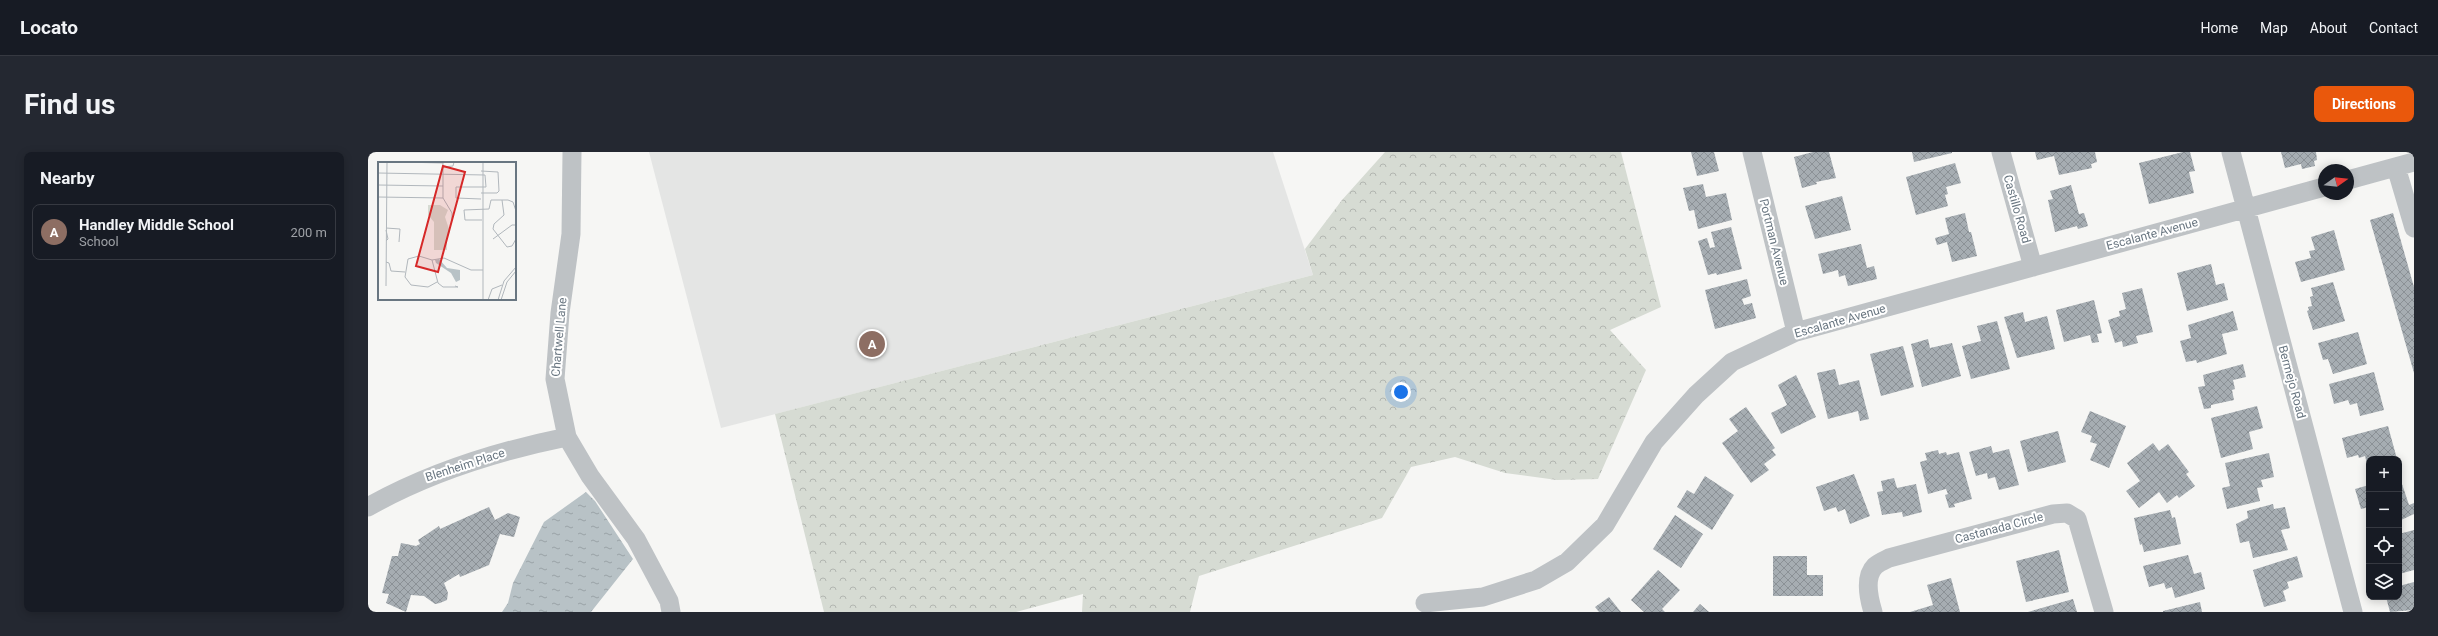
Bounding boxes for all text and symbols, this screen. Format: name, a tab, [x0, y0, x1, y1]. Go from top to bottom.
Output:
text: Locato	[20, 16, 78, 39]
text: Home	[2200, 20, 2238, 36]
text: Map	[2260, 20, 2288, 36]
text: About	[2310, 20, 2347, 36]
text: Contact	[2369, 20, 2418, 36]
button: Directions	[2314, 86, 2414, 122]
text: Find us	[24, 88, 115, 121]
inset map	[378, 162, 516, 300]
north arrow	[2318, 164, 2354, 200]
text: Nearby	[40, 168, 95, 188]
street label: Castillo Road	[2001, 173, 2033, 245]
street label: Portman Avenue	[1756, 197, 1792, 287]
street label: Escalante Avenue	[2105, 215, 2199, 253]
text: Handley Middle School	[79, 216, 234, 234]
text: A	[50, 225, 58, 240]
text: 200 m	[290, 225, 327, 240]
text: School	[79, 234, 119, 249]
street label: Chartwell Lane	[549, 297, 569, 377]
street label: Escalante Avenue	[1793, 301, 1887, 341]
pin: A	[859, 329, 885, 359]
street label: Bermejo Road	[2276, 344, 2308, 420]
your location	[1391, 382, 1411, 402]
street label: Blenheim Place	[424, 446, 506, 484]
map controls	[2366, 456, 2402, 600]
button: +	[2366, 456, 2402, 492]
button: −	[2366, 492, 2402, 528]
street label: Castanada Circle	[1953, 510, 2045, 546]
button: locate	[2366, 528, 2402, 564]
button: layers	[2366, 564, 2402, 600]

